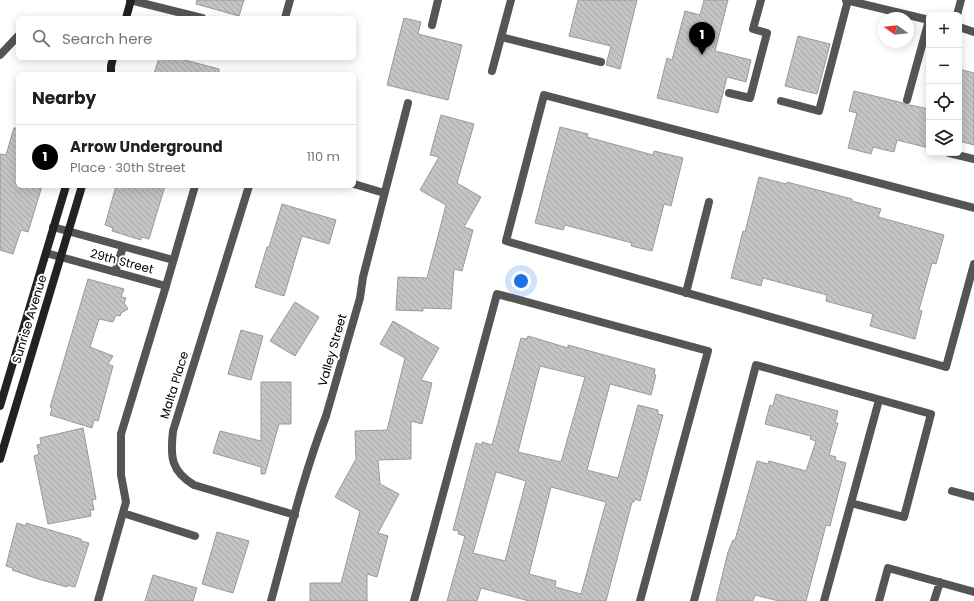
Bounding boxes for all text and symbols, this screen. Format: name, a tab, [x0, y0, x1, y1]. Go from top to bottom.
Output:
north arrow	[878, 12, 914, 48]
map controls	[926, 12, 962, 156]
button: +	[926, 12, 962, 48]
search box	[16, 16, 356, 60]
pin: 1	[689, 22, 715, 55]
icon: search	[30, 27, 52, 49]
text: Search here	[62, 28, 152, 49]
button: −	[926, 48, 962, 84]
button: locate	[926, 84, 962, 120]
text: Nearby	[32, 86, 96, 110]
button: layers	[926, 120, 962, 156]
text: Arrow Underground	[70, 136, 223, 157]
text: 1	[43, 147, 47, 166]
text: 110 m	[307, 147, 340, 166]
text: Place · 30th Street	[70, 158, 186, 177]
street label: 29th Street	[88, 244, 156, 278]
your location	[511, 271, 531, 291]
street label: Sunrise Avenue	[7, 273, 51, 365]
street label: Valley Street	[314, 312, 350, 388]
street label: Malta Place	[156, 349, 192, 421]

